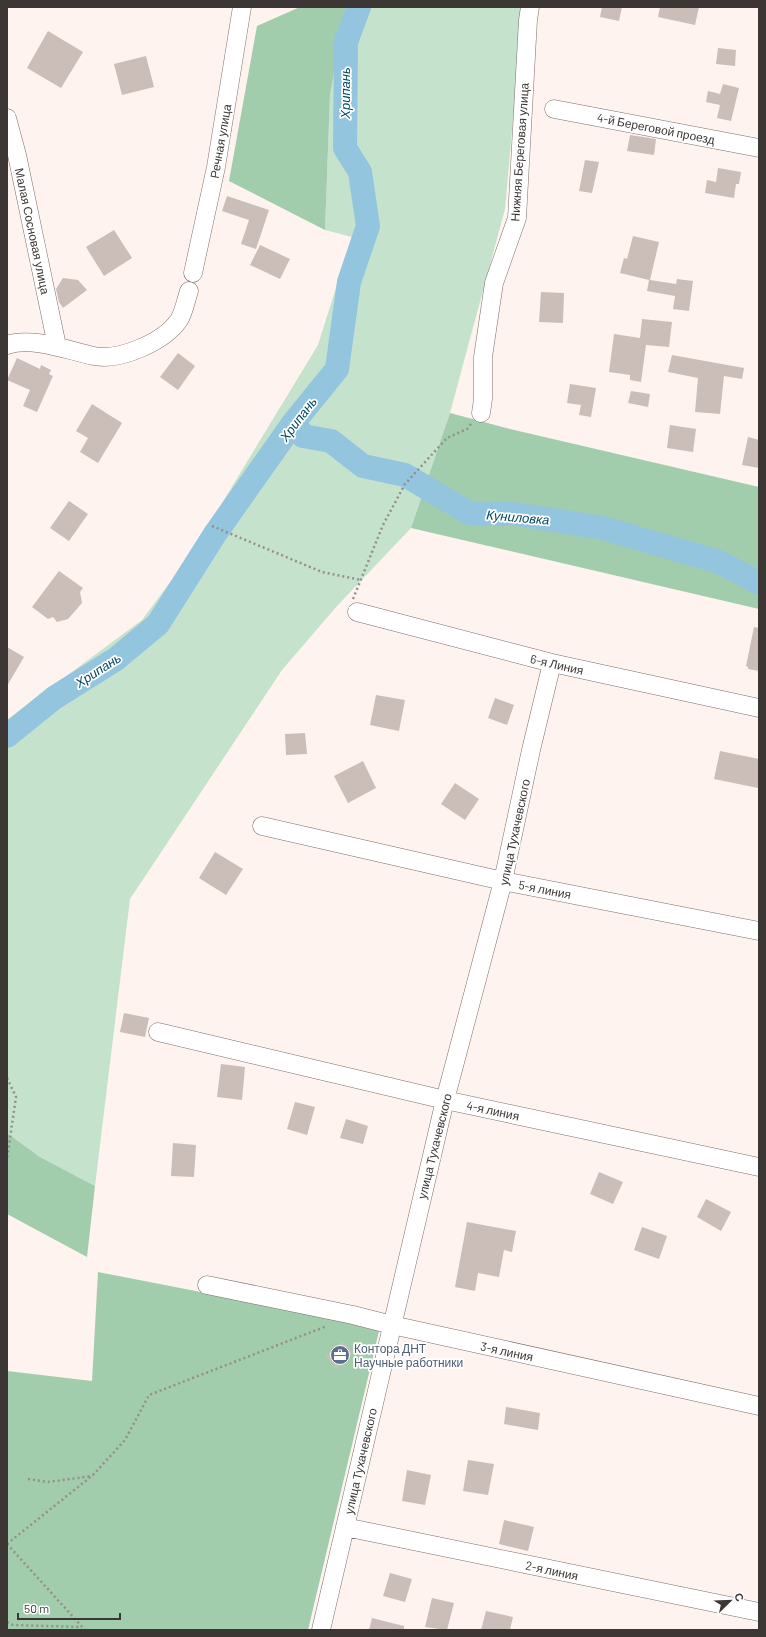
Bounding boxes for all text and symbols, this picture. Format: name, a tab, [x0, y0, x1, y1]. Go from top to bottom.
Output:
water label: Хрипань	[337, 67, 353, 120]
street label: Нижняя Береговая улица	[507, 82, 532, 222]
street label: Речная улица	[207, 102, 234, 179]
street label: 4-й Береговой проезд	[596, 110, 716, 147]
street label: Малая Сосновая улица	[12, 167, 53, 296]
water label: Хрипань	[276, 393, 320, 445]
water label: Куниловка	[486, 506, 550, 528]
water label: Хрипань	[71, 649, 124, 691]
street label: 6-я Линия	[529, 651, 585, 677]
street label: улица Тухачевского	[496, 777, 533, 887]
street label: 5-я линия	[517, 877, 573, 901]
street label: улица Тухачевского	[414, 1091, 455, 1200]
street label: 4-я линия	[465, 1098, 521, 1122]
street label: 3-я линия	[479, 1339, 535, 1363]
place label: Контора ДНТ Научные работники	[354, 1341, 463, 1370]
office icon: Контора ДНТ Научные работники	[329, 1344, 351, 1366]
street label: улица Тухачевского	[341, 1406, 380, 1516]
street label: 2-я линия	[524, 1558, 580, 1582]
north arrow	[710, 1581, 750, 1621]
text: С	[732, 1591, 747, 1603]
scale bar	[18, 1595, 120, 1621]
text: 50 m	[24, 1601, 49, 1615]

